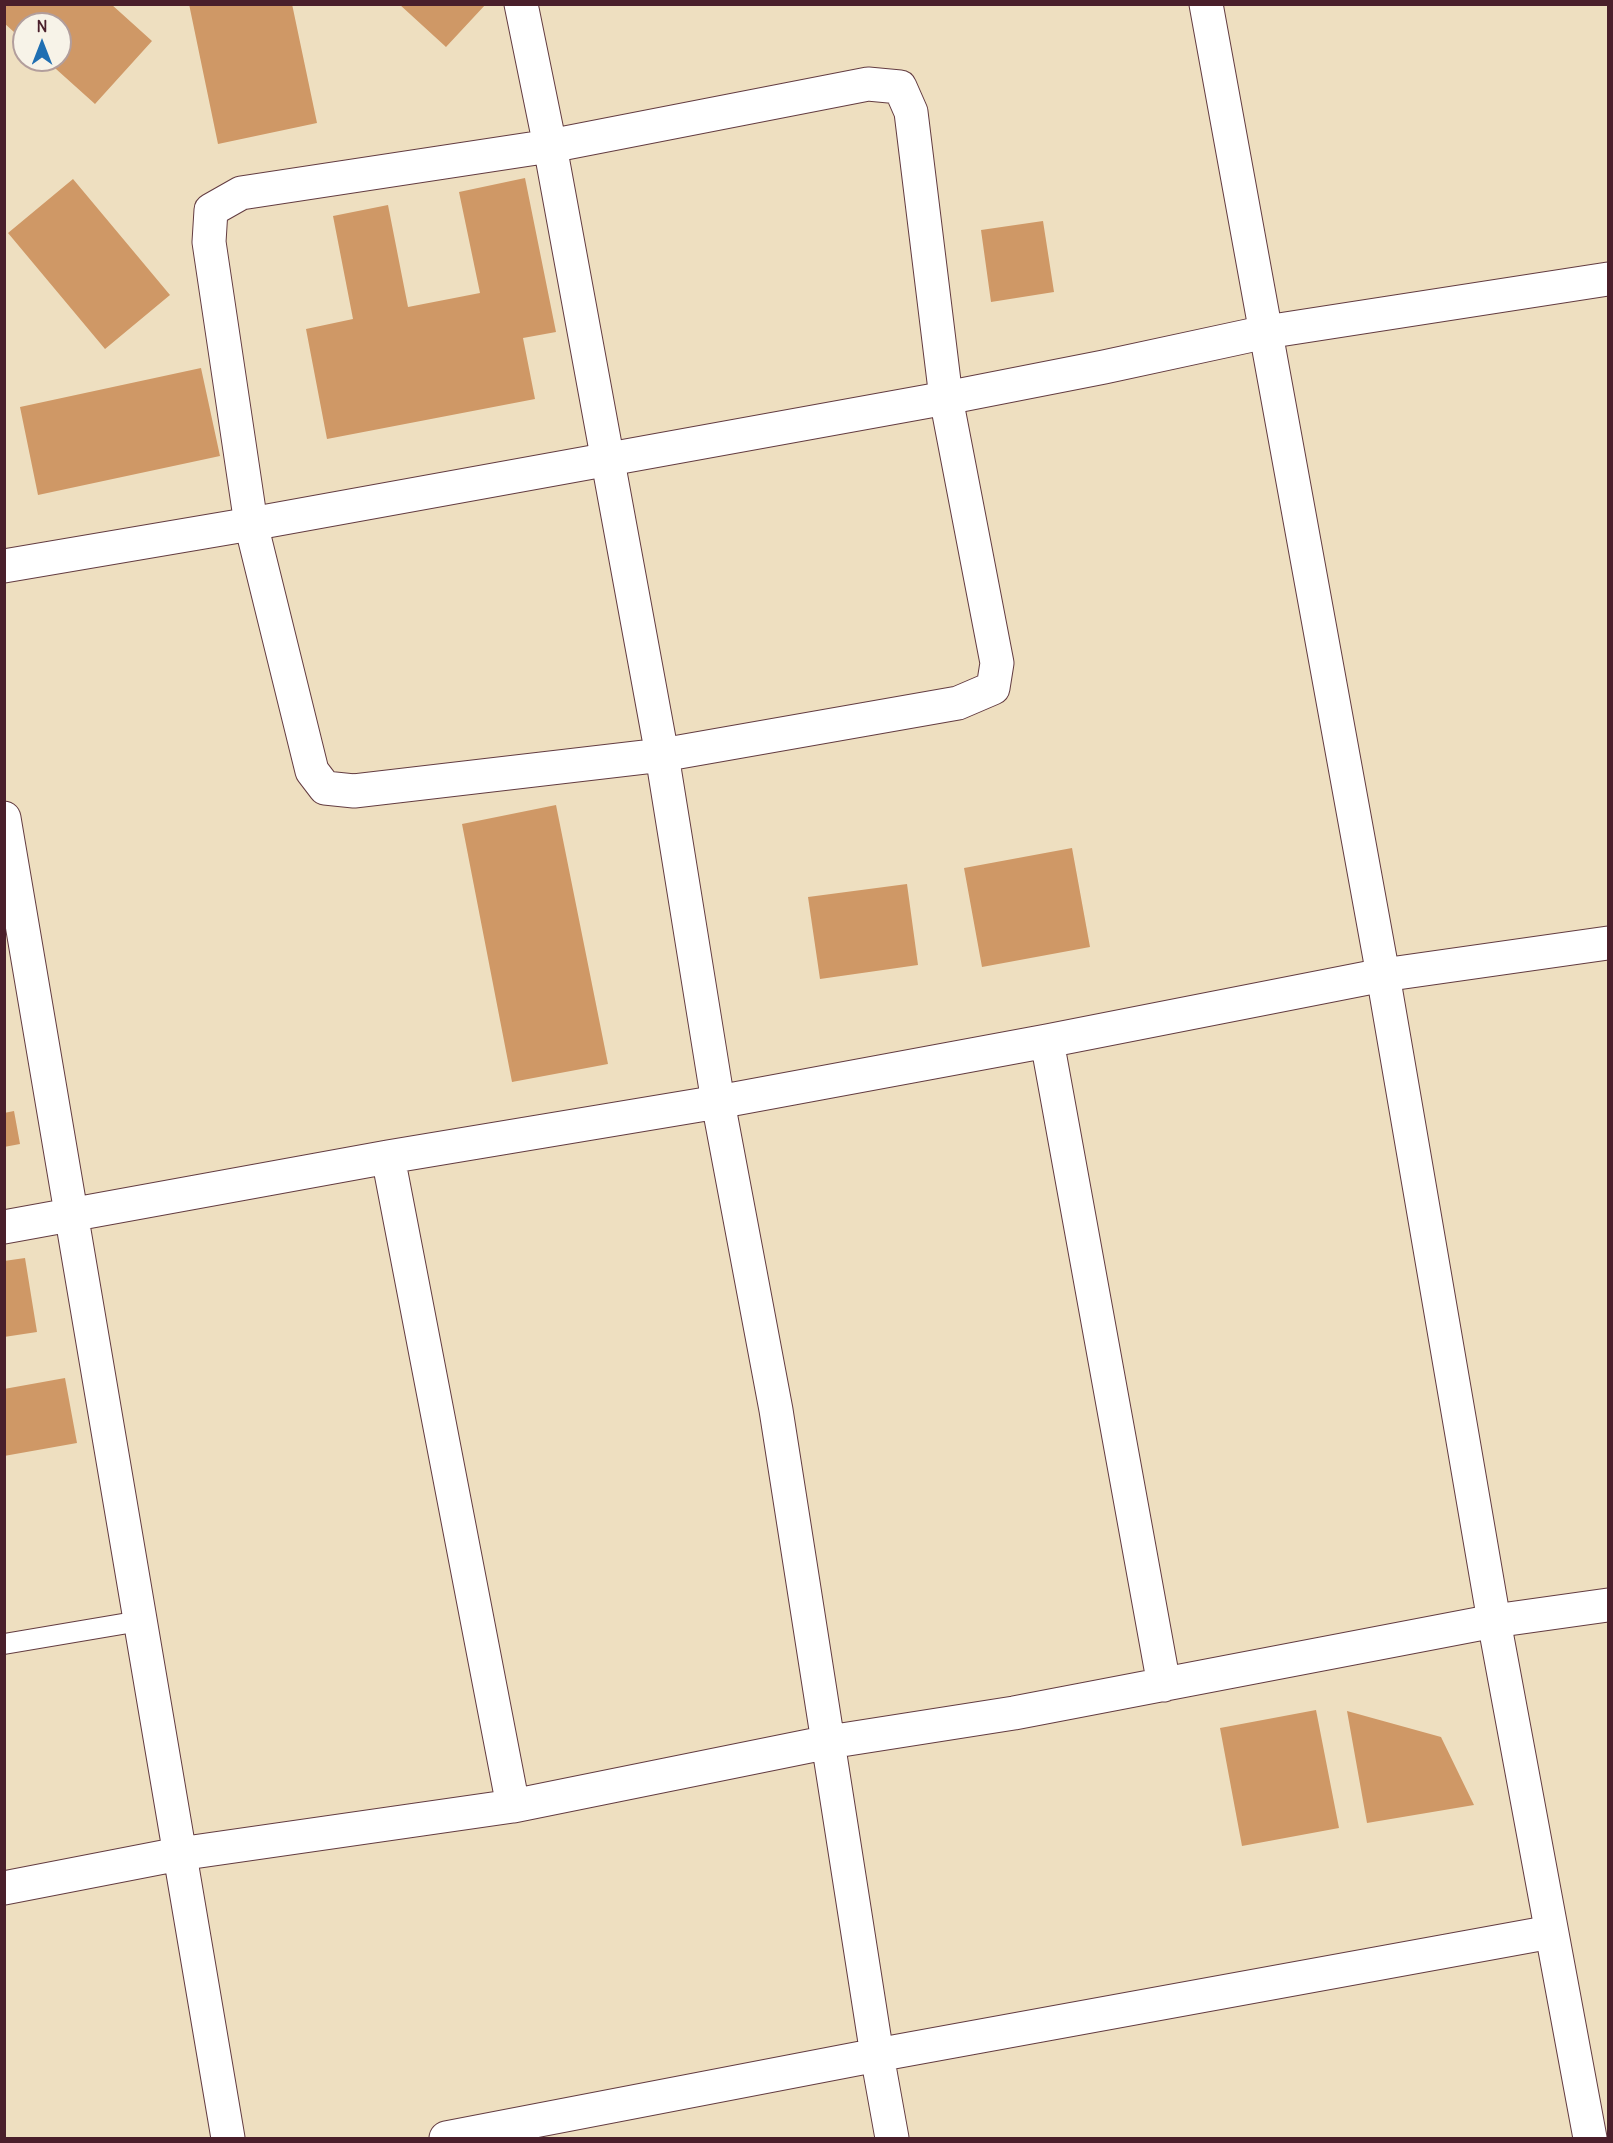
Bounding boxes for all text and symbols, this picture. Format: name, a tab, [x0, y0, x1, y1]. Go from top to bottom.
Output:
north arrow	[12, 12, 72, 72]
text: N	[36, 16, 48, 36]

